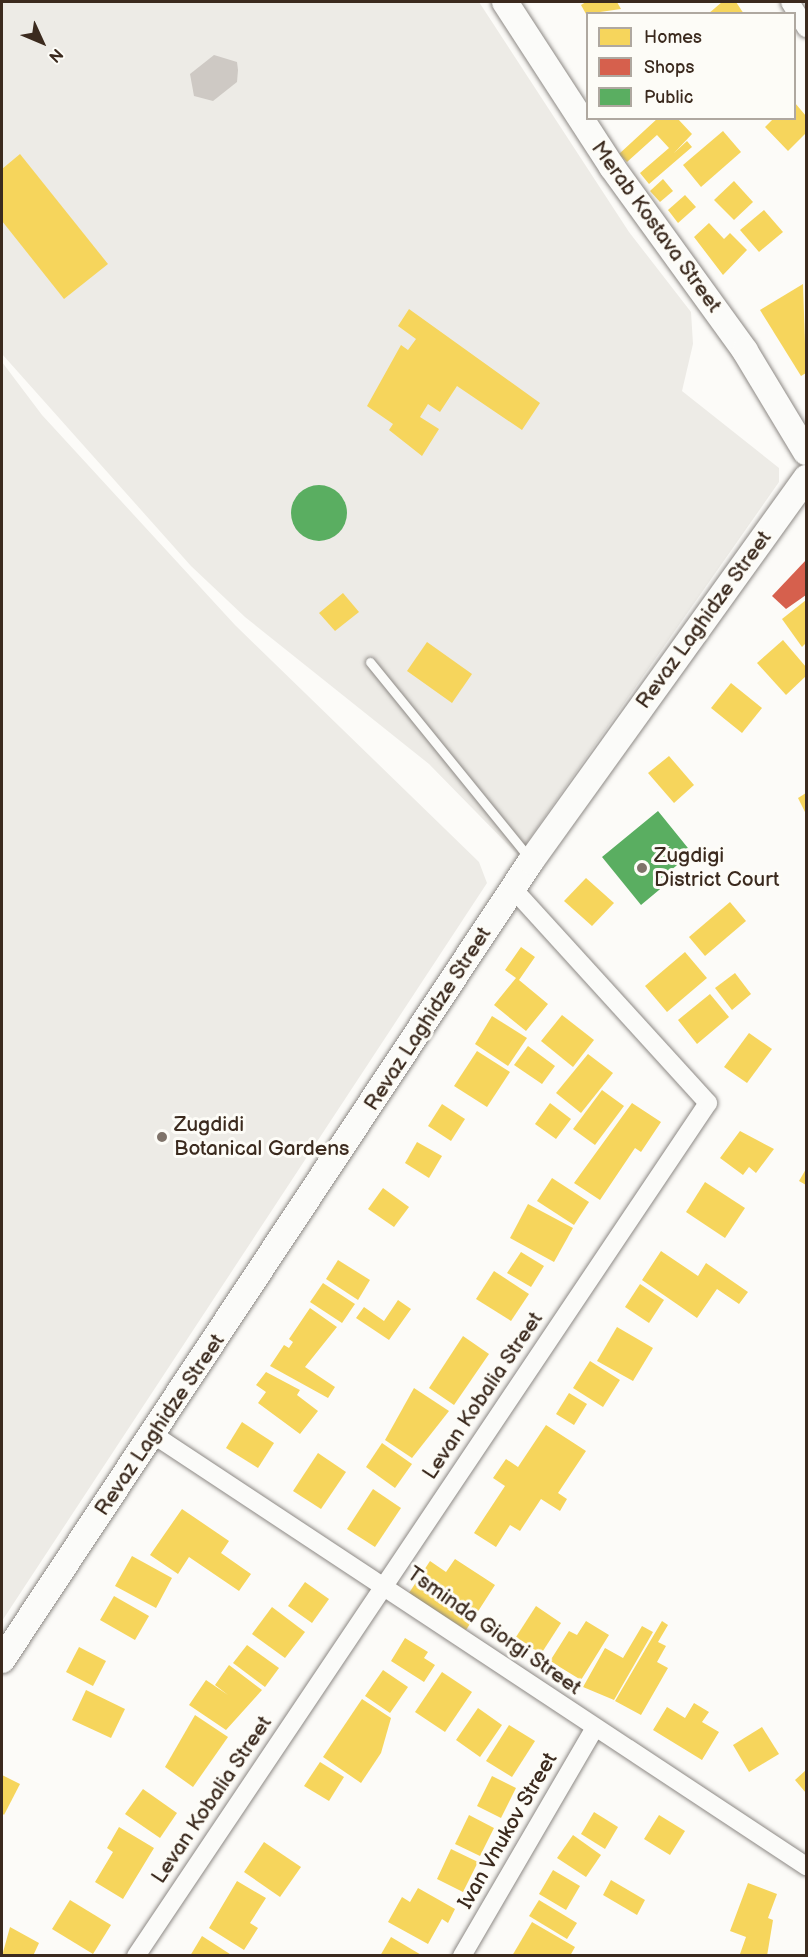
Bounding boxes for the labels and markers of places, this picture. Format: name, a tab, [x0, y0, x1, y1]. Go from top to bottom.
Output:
place label: Zugdigi District Court	[654, 843, 779, 893]
marker: Zugdigi District Court	[635, 861, 649, 875]
place label: Zugdidi Botanical Gardens	[174, 1112, 349, 1162]
marker: Zugdidi Botanical Gardens	[155, 1130, 169, 1144]

